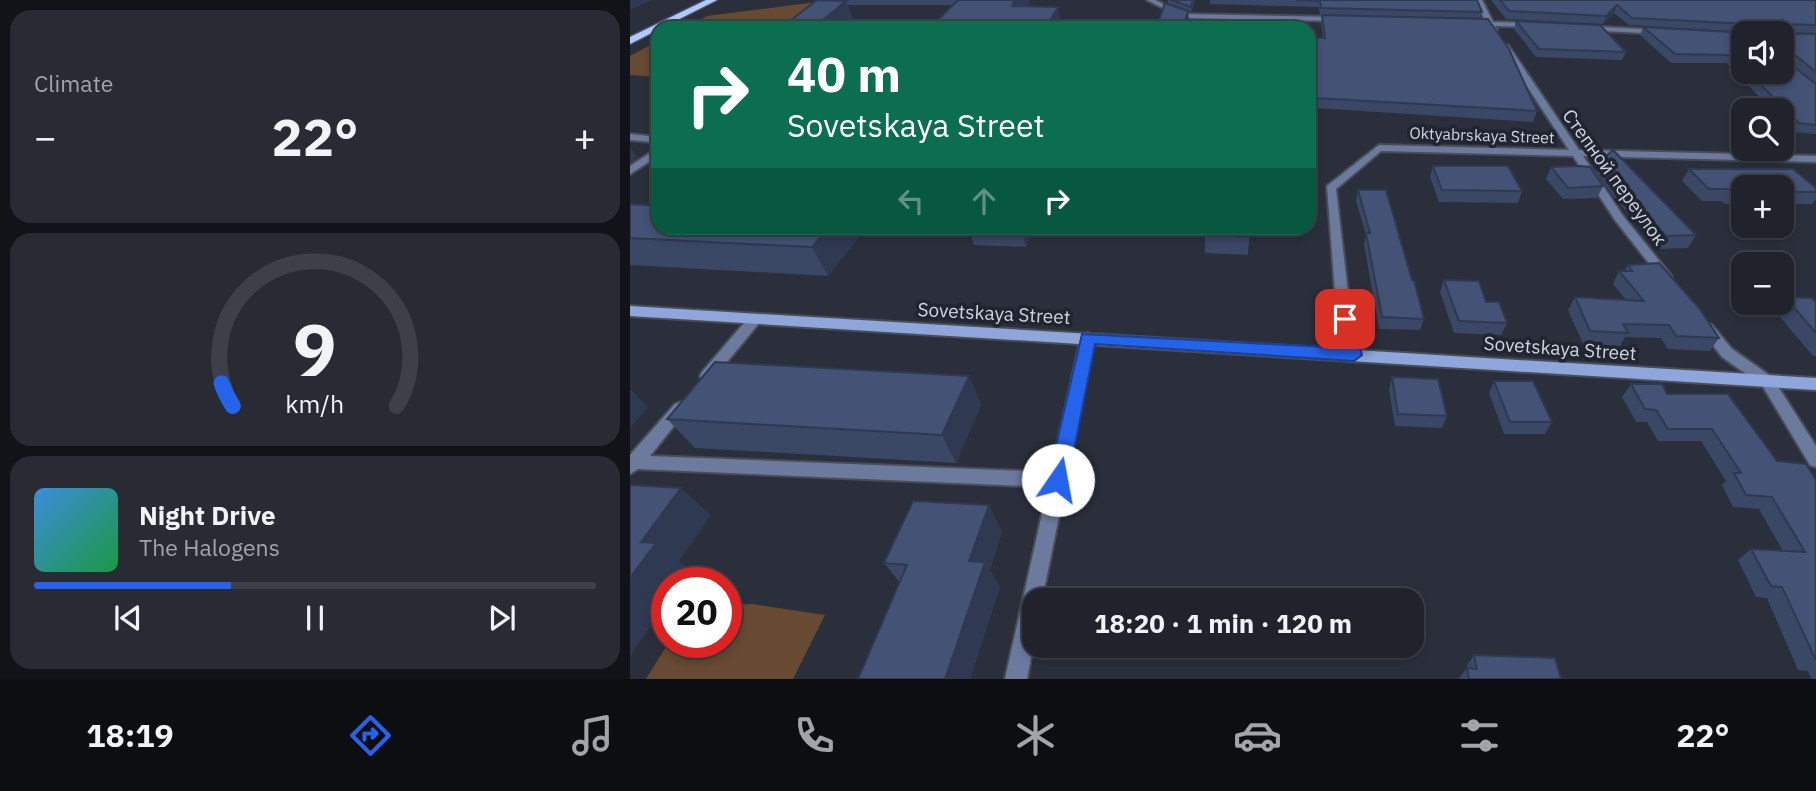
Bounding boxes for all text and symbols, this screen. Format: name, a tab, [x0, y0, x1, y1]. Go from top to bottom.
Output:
map controls	[1731, 21, 1794, 315]
button: sound	[1731, 21, 1794, 84]
text: 40 m	[787, 42, 901, 105]
icon: right	[672, 49, 763, 140]
text: Climate	[34, 68, 113, 98]
button: search	[1731, 98, 1794, 161]
text: 22°	[272, 103, 358, 170]
text: Sovetskaya Street	[787, 104, 1045, 146]
street label: Степной переулок	[1557, 104, 1673, 250]
text: −	[34, 112, 57, 161]
text: +	[573, 112, 596, 161]
street label: Oktyabrskaya Street	[1409, 122, 1555, 148]
button: +	[1731, 175, 1794, 238]
icon: left	[892, 182, 930, 220]
icon: ahead	[965, 182, 1003, 220]
icon: right	[1038, 182, 1076, 220]
button: −	[1731, 252, 1794, 315]
pin	[1315, 289, 1375, 349]
street label: Sovetskaya Street	[917, 297, 1071, 329]
icon: arrive	[1326, 300, 1364, 338]
text: 9	[293, 301, 337, 396]
street label: Sovetskaya Street	[1483, 331, 1637, 365]
text: km/h	[286, 386, 344, 419]
position arrow	[1021, 443, 1095, 517]
text: Night Drive	[139, 498, 276, 532]
text: The Halogens	[139, 532, 280, 562]
speed limit sign: 20	[651, 567, 742, 658]
icon: previous	[109, 599, 147, 637]
icon: pause	[296, 599, 334, 637]
icon: next	[483, 599, 521, 637]
text: 18:20 · 1 min · 120 m	[1094, 606, 1352, 640]
icon: directions	[346, 711, 395, 760]
icon: music	[568, 711, 617, 760]
icon: phone	[790, 711, 839, 760]
icon: climate	[1011, 711, 1060, 760]
icon: car	[1233, 711, 1282, 760]
icon: filters	[1455, 711, 1504, 760]
text: 18:19	[86, 714, 174, 756]
text: 22°	[1676, 714, 1730, 756]

